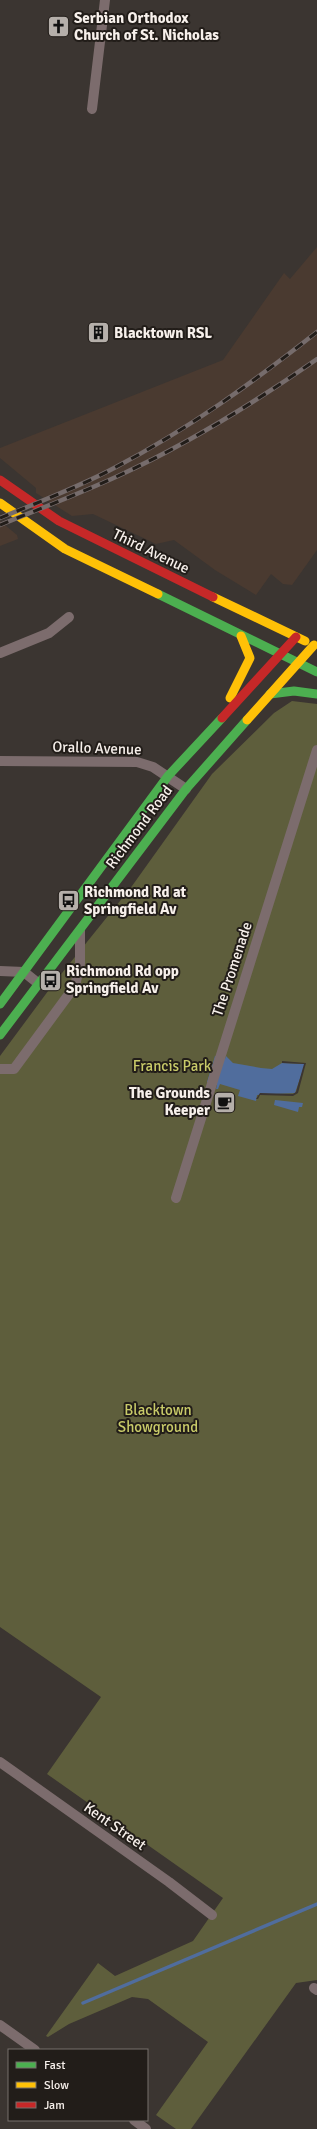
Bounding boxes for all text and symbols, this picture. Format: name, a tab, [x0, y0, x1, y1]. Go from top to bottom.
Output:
place label: Serbian Orthodox Church of St. Nicholas	[74, 9, 219, 44]
church icon: Serbian Orthodox Church of St. Nicholas	[46, 14, 72, 40]
building icon: Blacktown RSL	[85, 320, 111, 346]
place label: Blacktown RSL	[114, 324, 212, 342]
street label: Third Avenue	[110, 525, 192, 577]
street label: Orallo Avenue	[52, 737, 142, 759]
street label: Richmond Road	[102, 782, 176, 872]
place label: Richmond Rd at Springfield Av	[84, 883, 186, 918]
bus stop icon: Richmond Rd at Springfield Av	[55, 888, 81, 914]
street label: The Promenade	[208, 919, 256, 1019]
place label: Richmond Rd opp Springfield Av	[66, 962, 179, 997]
bus stop icon: Richmond Rd opp Springfield Av	[38, 967, 64, 993]
park label: Francis Park	[133, 1057, 212, 1075]
place label: The Grounds Keeper	[129, 1084, 210, 1119]
cafe icon: The Grounds Keeper	[212, 1089, 238, 1115]
park label: Blacktown Showground	[118, 1401, 198, 1436]
street label: Kent Street	[80, 1798, 150, 1854]
legend	[8, 2049, 148, 2121]
text: Fast	[44, 2058, 65, 2073]
text: Slow	[44, 2078, 69, 2093]
text: Jam	[44, 2098, 65, 2113]

